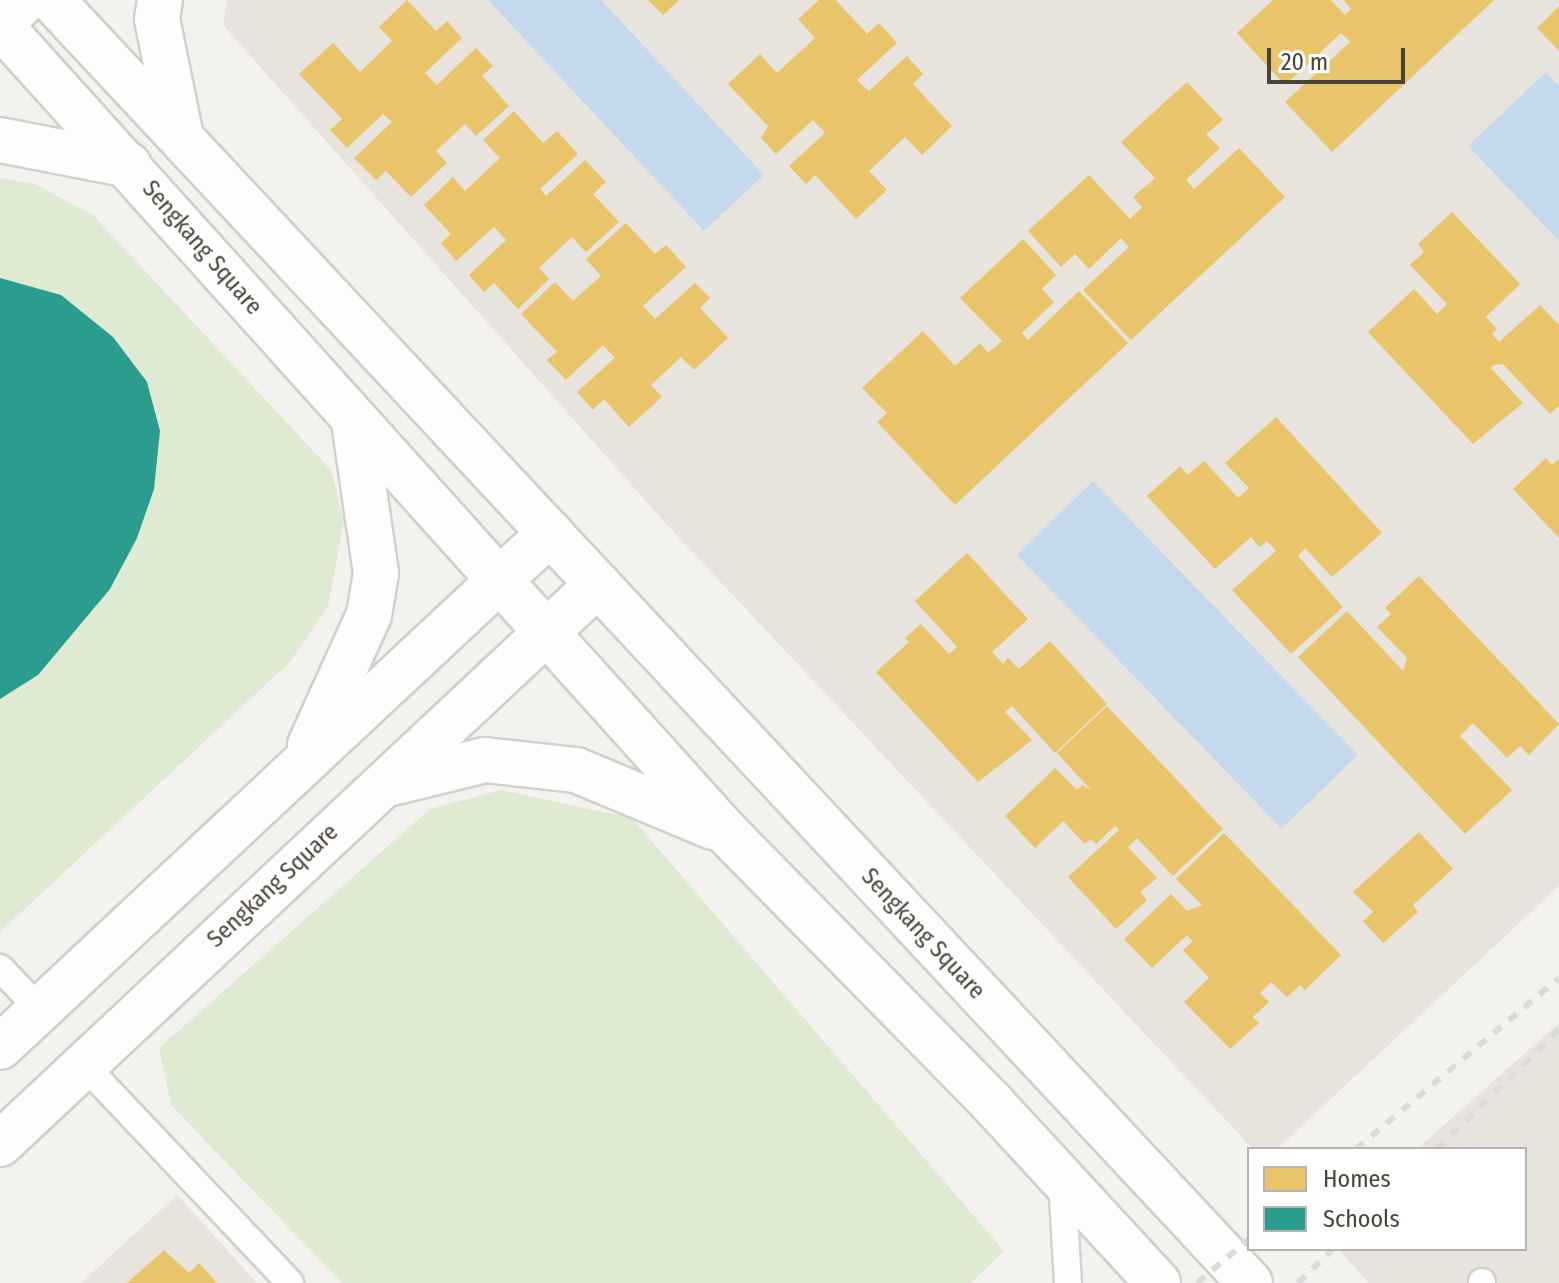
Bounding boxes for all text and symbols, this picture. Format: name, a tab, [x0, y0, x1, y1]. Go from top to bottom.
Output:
scale bar	[1271, 32, 1409, 82]
text: 20 m	[1281, 48, 1328, 76]
street label: Sengkang Square	[136, 175, 268, 321]
street label: Sengkang Square	[202, 818, 344, 954]
street label: Sengkang Square	[855, 863, 991, 1005]
legend	[1247, 1147, 1527, 1251]
text: Homes	[1323, 1165, 1391, 1193]
text: Schools	[1323, 1205, 1400, 1233]

